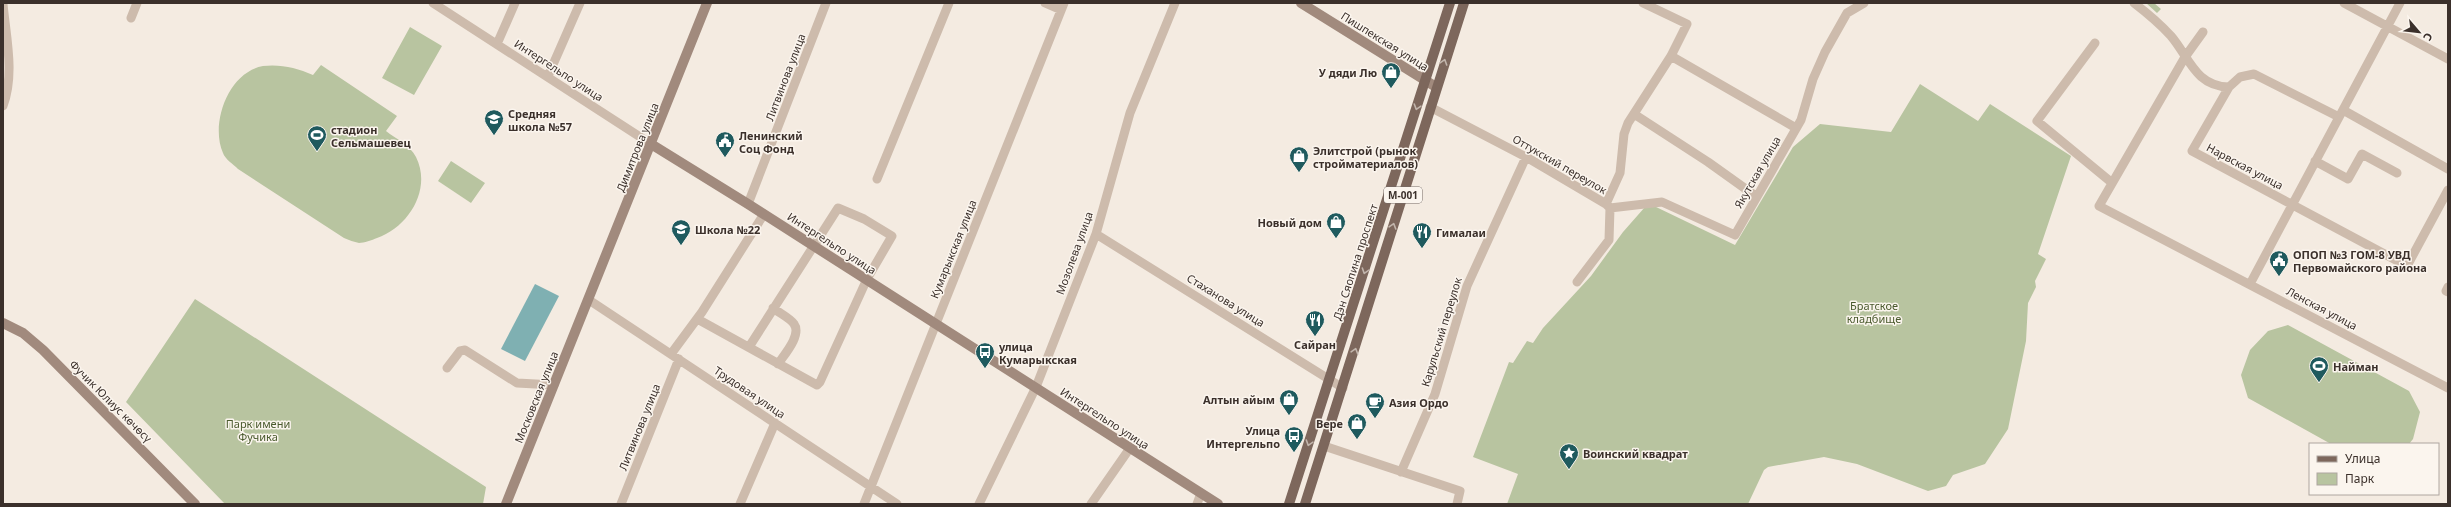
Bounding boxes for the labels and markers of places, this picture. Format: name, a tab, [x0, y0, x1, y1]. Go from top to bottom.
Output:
shop icon: У дяди Лю	[1380, 61, 1402, 89]
place label: У дяди Лю	[1319, 65, 1377, 80]
place label: Средняя школа №57	[508, 106, 572, 134]
school or university icon: Средняя школа №57	[483, 108, 505, 136]
place label: стадион Сельмашевец	[331, 122, 412, 150]
sports icon: стадион Сельмашевец	[306, 124, 328, 152]
place label: Ленинский Соц Фонд	[739, 128, 803, 156]
public building icon: Ленинский Соц Фонд	[714, 130, 736, 158]
place label: Элитстрой (рынок стройматериалов)	[1313, 143, 1418, 171]
shop icon: Элитстрой (рынок стройматериалов)	[1288, 145, 1310, 173]
shop icon: Новый дом	[1325, 211, 1347, 239]
place label: Новый дом	[1257, 215, 1322, 230]
school or university icon: Школа №22	[670, 218, 692, 246]
restaurant icon: Гималаи	[1411, 221, 1433, 249]
place label: Школа №22	[695, 222, 760, 237]
place label: Гималаи	[1436, 225, 1486, 240]
place label: ОПОП №3 ГОМ-8 УВД Первомайского района	[2293, 247, 2427, 275]
public building icon: ОПОП №3 ГОМ-8 УВД Первомайского района	[2268, 249, 2290, 277]
restaurant icon: Сайран	[1304, 309, 1326, 337]
place label: Сайран	[1294, 337, 1336, 352]
place label: улица Кумарыкская	[998, 339, 1077, 367]
bus stop icon: улица Кумарыкская	[974, 341, 996, 369]
sports icon: Найман	[2308, 355, 2330, 383]
place label: Найман	[2333, 359, 2378, 374]
shop icon: Алтын айым	[1278, 388, 1300, 416]
cafe icon: Азия Ордо	[1364, 391, 1386, 419]
place label: Алтын айым	[1203, 392, 1275, 407]
place label: Азия Ордо	[1389, 395, 1449, 410]
shop icon: Вере	[1346, 412, 1368, 440]
place label: Вере	[1316, 416, 1343, 431]
place label: Улица Интергельпо	[1206, 423, 1280, 451]
bus stop icon: Улица Интергельпо	[1283, 425, 1305, 453]
place icon: Воинский квадрат	[1558, 442, 1580, 470]
place label: Воинский квадрат	[1583, 446, 1688, 461]

